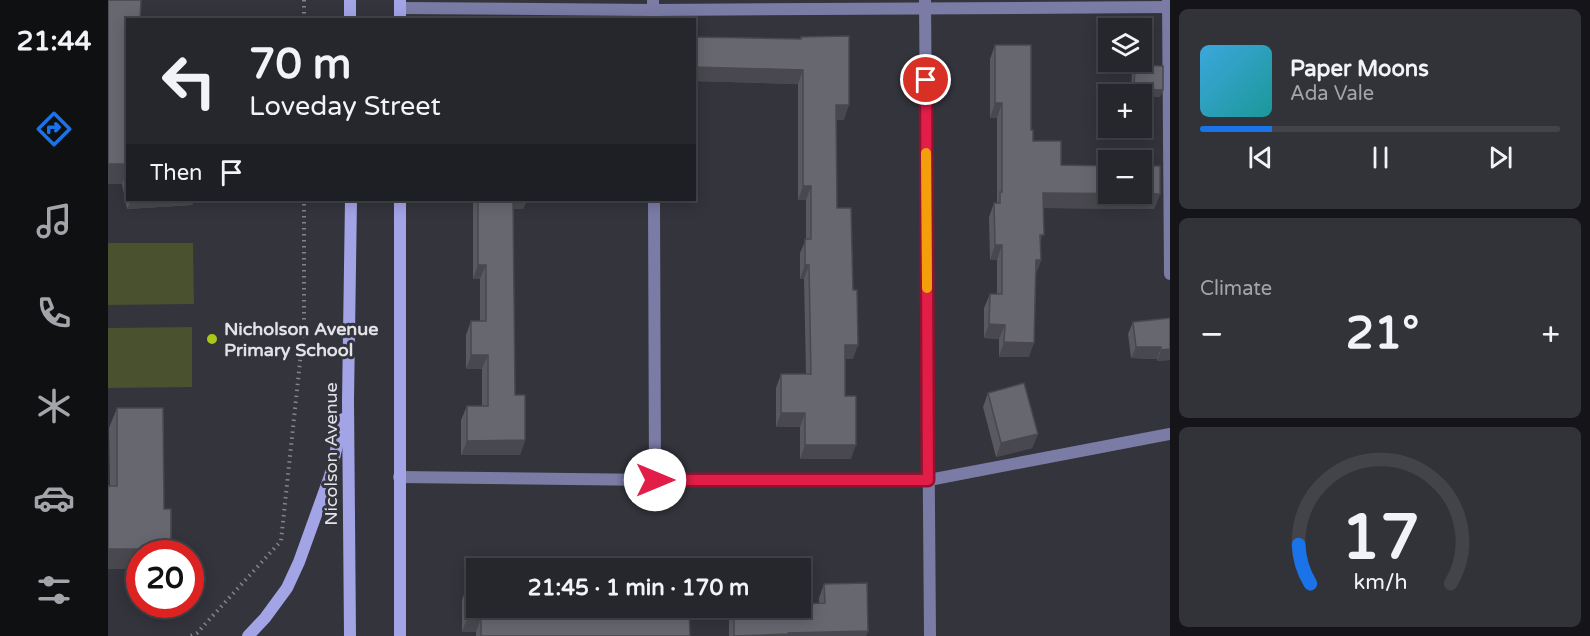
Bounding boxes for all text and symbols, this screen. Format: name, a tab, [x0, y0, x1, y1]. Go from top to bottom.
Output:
map controls	[1098, 18, 1152, 204]
button: layers	[1098, 18, 1152, 72]
text: 21:44	[17, 25, 91, 58]
text: 70 m	[249, 39, 351, 90]
icon: left	[150, 42, 228, 120]
pin	[900, 54, 951, 105]
text: Paper Moons	[1290, 56, 1429, 82]
icon: arrive	[909, 63, 942, 96]
text: Ada Vale	[1290, 82, 1374, 106]
button: +	[1098, 84, 1152, 138]
text: Loveday Street	[249, 90, 441, 123]
icon: directions	[33, 108, 75, 150]
icon: previous	[1244, 141, 1277, 174]
icon: pause	[1364, 141, 1397, 174]
icon: next	[1484, 141, 1517, 174]
button: −	[1098, 150, 1152, 204]
icon: arrive	[215, 156, 248, 189]
text: Then	[150, 160, 203, 186]
icon: music	[33, 200, 75, 242]
text: Climate	[1200, 277, 1272, 301]
icon: phone	[33, 292, 75, 334]
text: 21°	[1346, 307, 1419, 361]
text: −	[1200, 315, 1224, 354]
text: +	[1541, 315, 1560, 354]
place label: Nicholson Avenue Primary School	[224, 318, 378, 361]
marker: Nicholson Avenue Primary School	[205, 332, 219, 346]
street label: Nicolson Avenue	[320, 382, 342, 526]
icon: climate	[33, 385, 75, 427]
position arrow	[623, 448, 687, 512]
icon: car	[33, 477, 75, 519]
text: 17	[1341, 501, 1419, 576]
speed limit sign: 20	[126, 540, 204, 618]
icon: filters	[33, 569, 75, 611]
text: km/h	[1353, 569, 1407, 595]
text: 21:45 · 1 min · 170 m	[528, 575, 749, 601]

